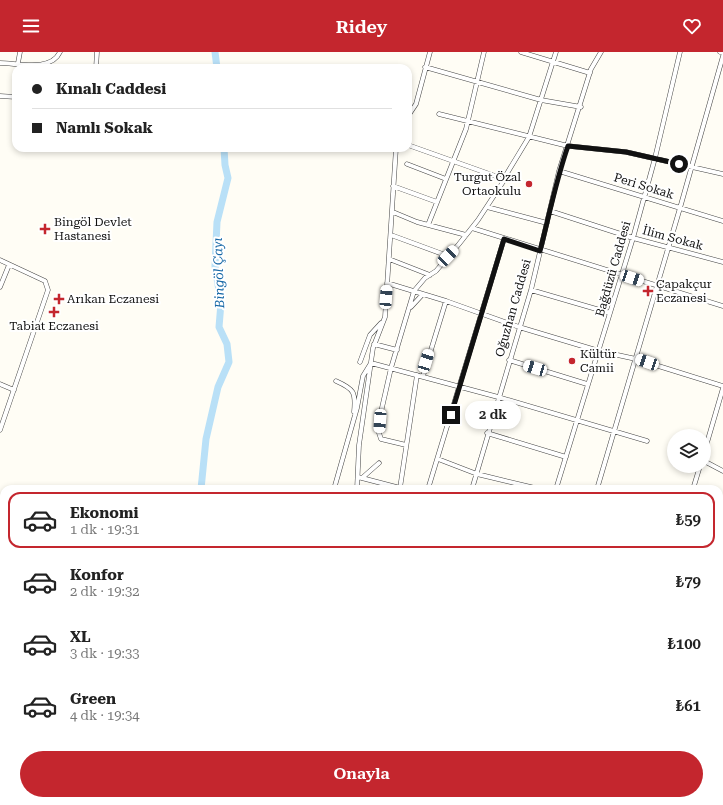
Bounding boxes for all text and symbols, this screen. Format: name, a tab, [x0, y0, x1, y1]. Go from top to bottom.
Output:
icon: menu	[20, 15, 42, 37]
icon: heart	[681, 15, 703, 37]
text: Ridey	[336, 16, 387, 37]
text: Kınalı Caddesi	[56, 80, 166, 98]
text: Namlı Sokak	[56, 119, 153, 137]
route start	[670, 155, 688, 173]
place label: Turgut Özal Ortaokulu	[454, 170, 522, 198]
street label: Peri Sokak	[612, 170, 676, 202]
marker: Turgut Özal Ortaokulu	[524, 179, 534, 189]
place label: Bingöl Devlet Hastanesi	[54, 215, 132, 243]
street label: Bağdüzü Caddesi	[593, 219, 633, 318]
marker: Bingöl Devlet Hastanesi	[39, 223, 51, 235]
street label: İlim Sokak	[641, 223, 705, 253]
water label: Bingöl Çayı	[210, 237, 227, 310]
car	[435, 243, 461, 269]
street label: Oğuzhan Caddesi	[492, 257, 534, 358]
car	[619, 269, 645, 287]
place label: Çapakçur Eczanesi	[656, 277, 712, 305]
car	[379, 285, 393, 309]
marker: Çapakçur Eczanesi	[643, 286, 653, 296]
place label: Arıkan Eczanesi	[67, 292, 159, 306]
marker: Arıkan Eczanesi	[54, 294, 64, 304]
marker: Tabiat Eczanesi	[49, 307, 59, 317]
place label: Tabiat Eczanesi	[9, 319, 99, 333]
place label: Kültür Camii	[580, 347, 617, 375]
car	[417, 348, 435, 374]
car	[634, 352, 660, 372]
marker: Kültür Camii	[567, 356, 577, 366]
car	[522, 359, 548, 377]
callout: 2 dk	[465, 401, 521, 429]
route end	[442, 406, 460, 424]
text: 2 dk	[479, 407, 507, 422]
car	[373, 409, 387, 433]
map controls	[667, 429, 711, 473]
button: layers	[667, 429, 711, 473]
icon: car	[22, 502, 58, 538]
text: Ekonomi	[70, 504, 138, 522]
text: ₺59	[676, 511, 701, 529]
text: 1 dk · 19:31	[70, 522, 139, 537]
icon: car	[22, 564, 58, 600]
text: Konfor	[70, 566, 124, 584]
text: ₺79	[676, 573, 701, 591]
text: 2 dk · 19:32	[70, 584, 139, 599]
icon: car	[22, 626, 58, 662]
text: XL	[70, 628, 91, 646]
text: ₺100	[667, 635, 701, 653]
text: 3 dk · 19:33	[70, 646, 139, 661]
icon: car	[22, 688, 58, 724]
text: Green	[70, 690, 116, 708]
text: ₺61	[676, 697, 701, 715]
text: 4 dk · 19:34	[70, 708, 139, 723]
button: Onayla	[20, 751, 703, 797]

